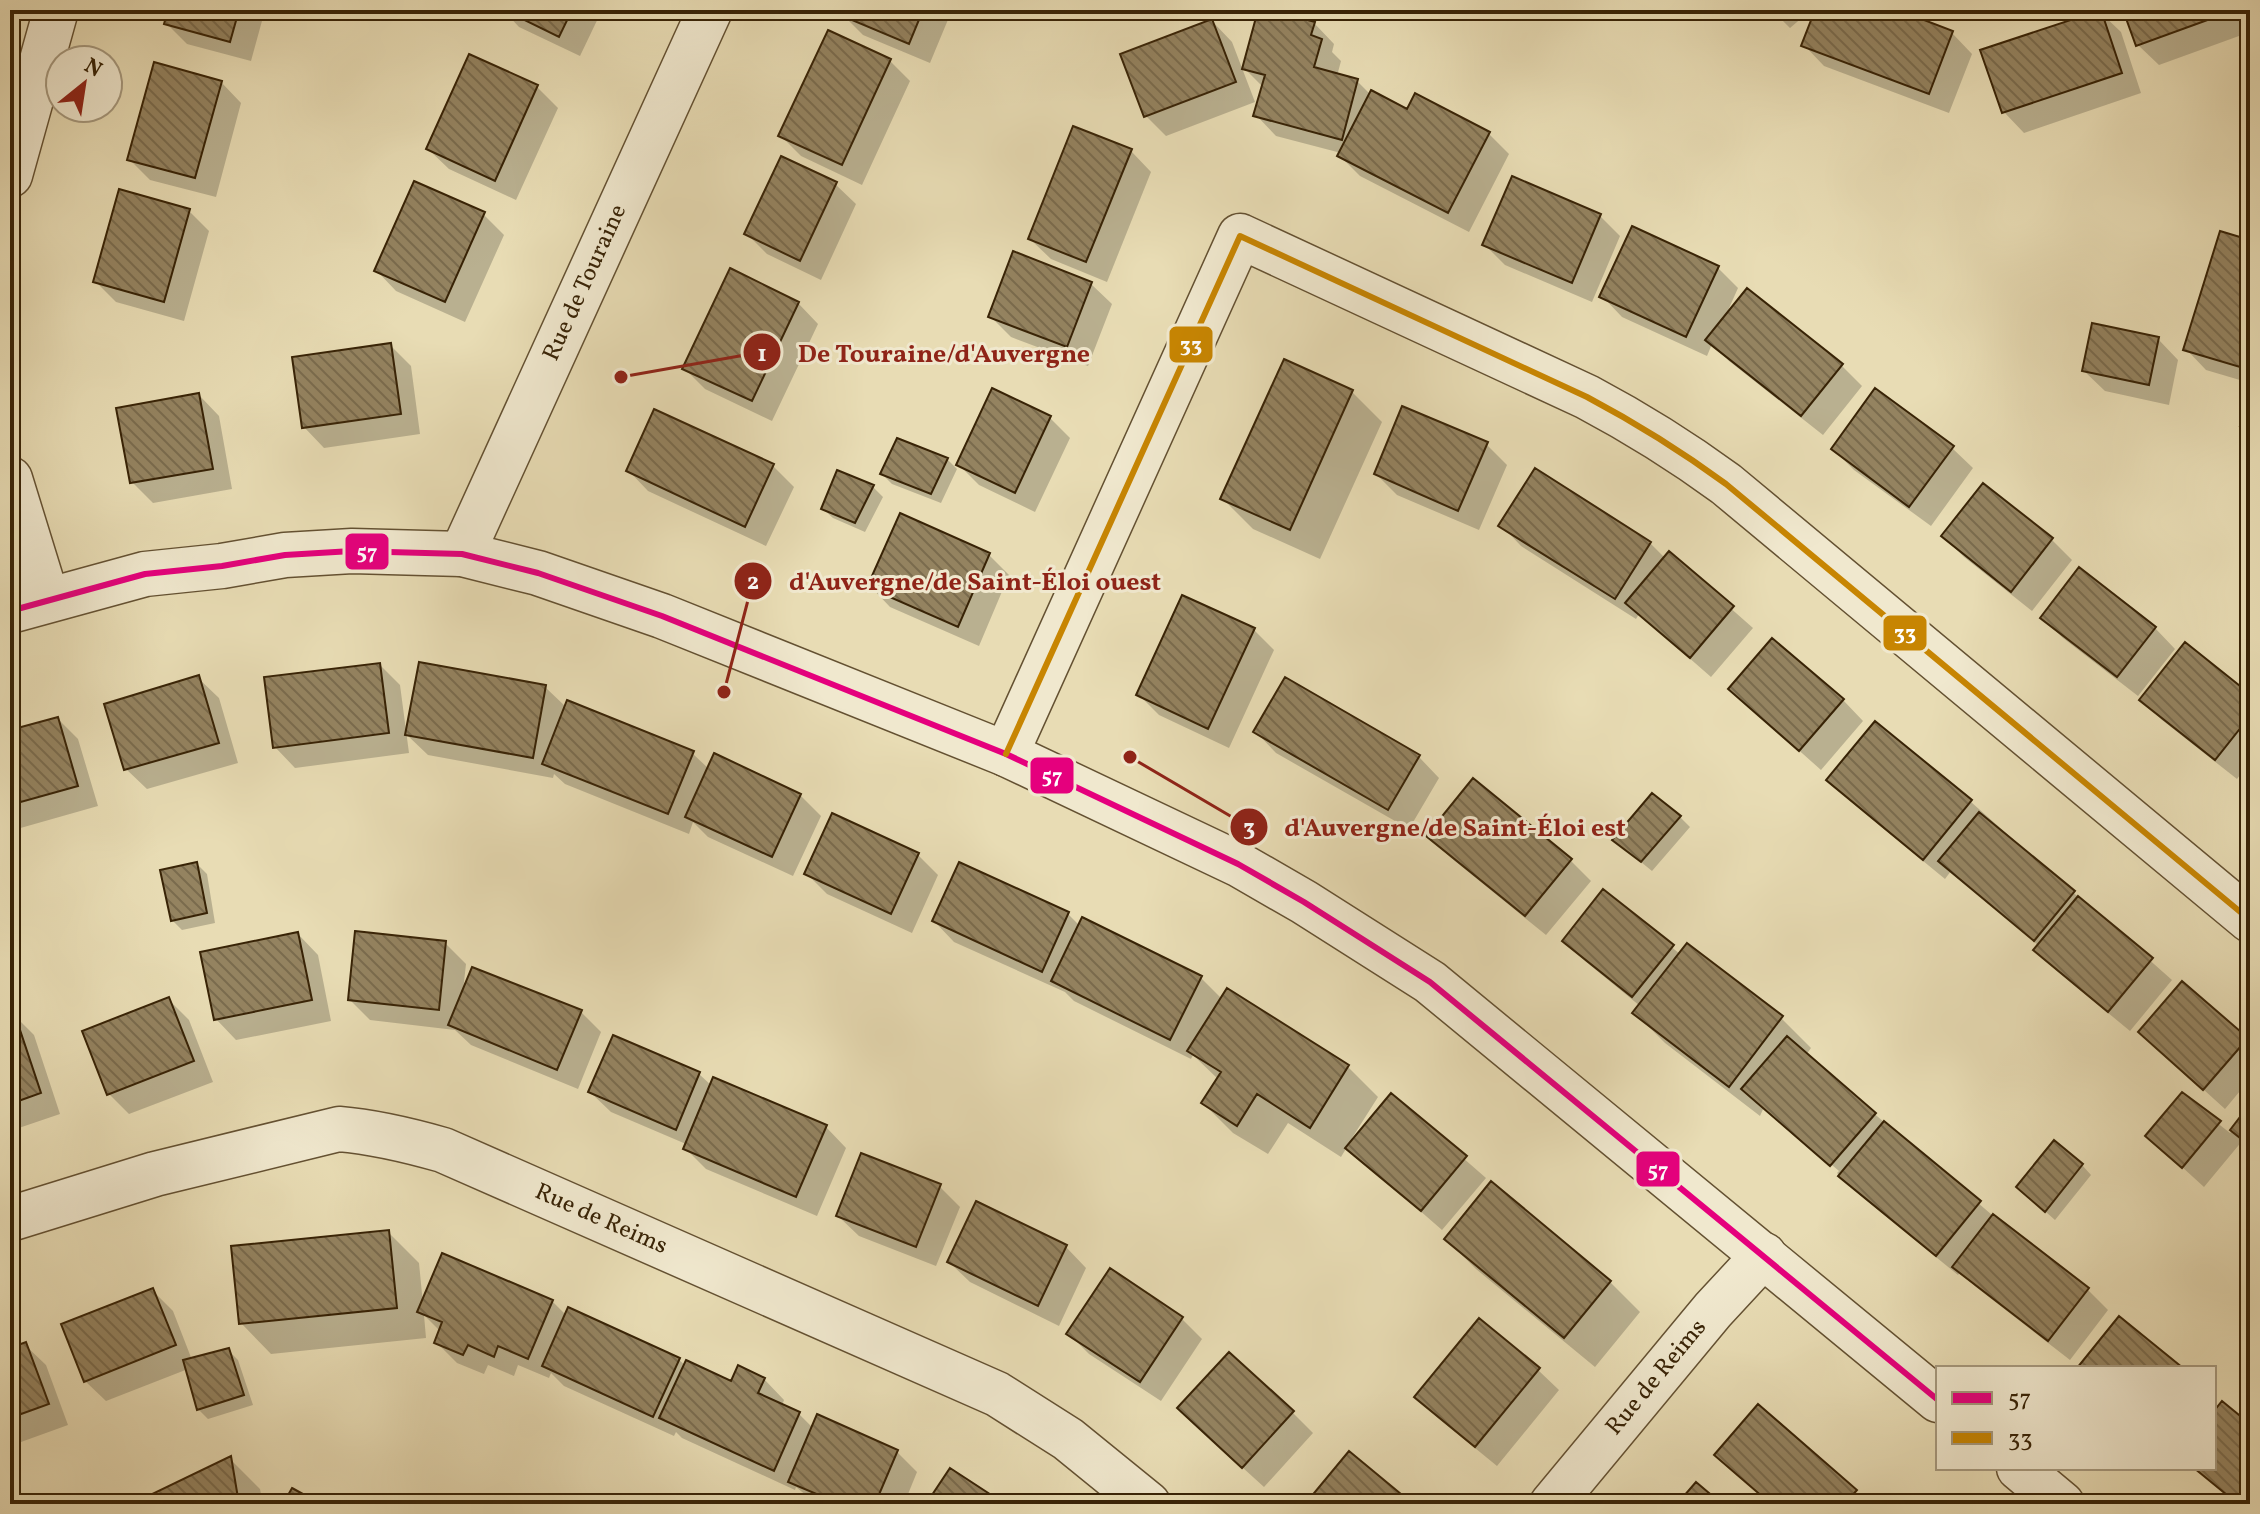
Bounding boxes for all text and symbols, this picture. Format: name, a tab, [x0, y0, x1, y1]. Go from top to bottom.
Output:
north arrow	[44, 44, 124, 124]
text: N	[78, 51, 107, 86]
street label: Rue de Touraine	[535, 199, 636, 367]
line badge: 33	[1168, 325, 1214, 364]
callout: De Touraine/d'Auvergne	[742, 327, 1107, 377]
text: 33	[1180, 331, 1202, 362]
text: De Touraine/d'Auvergne	[798, 337, 1090, 373]
text: 1	[757, 338, 767, 372]
line badge: 57	[344, 532, 390, 571]
text: 57	[356, 538, 378, 569]
callout: d'Auvergne/de Saint-Éloi ouest	[733, 556, 1177, 606]
text: d'Auvergne/de Saint-Éloi ouest	[789, 565, 1161, 601]
text: 2	[747, 566, 759, 600]
line badge: 33	[1882, 614, 1928, 652]
text: 33	[1894, 619, 1916, 650]
line badge: 57	[1029, 756, 1075, 795]
text: 57	[1041, 762, 1063, 793]
callout: d'Auvergne/de Saint-Éloi est	[1229, 802, 1642, 852]
text: d'Auvergne/de Saint-Éloi est	[1284, 811, 1626, 847]
text: 3	[1243, 812, 1255, 846]
line badge: 57	[1635, 1150, 1681, 1188]
text: 57	[1647, 1156, 1669, 1187]
street label: Rue de Reims	[529, 1175, 673, 1264]
street label: Rue de Reims	[1598, 1312, 1715, 1443]
legend	[1936, 1366, 2216, 1470]
text: 57	[2008, 1383, 2031, 1417]
text: 33	[2008, 1423, 2032, 1457]

